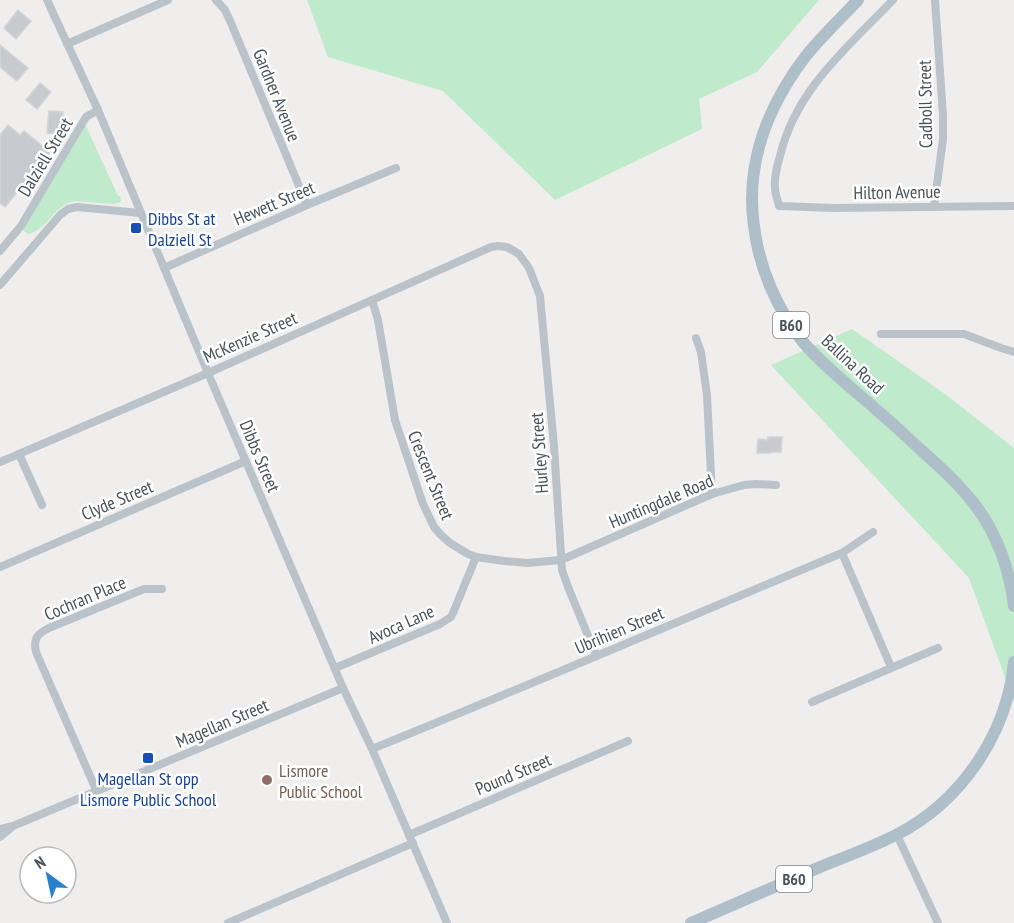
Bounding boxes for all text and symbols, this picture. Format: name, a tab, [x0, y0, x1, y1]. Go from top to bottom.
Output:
street label: Gardner Avenue	[248, 45, 306, 145]
street label: Cadboll Street	[913, 60, 937, 148]
street label: Dalziell Street	[12, 113, 78, 201]
street label: Hewett Street	[230, 176, 318, 230]
street label: Hilton Avenue	[853, 180, 941, 204]
place label: Dibbs St at Dalziell St	[148, 207, 216, 251]
marker: Dibbs St at Dalziell St	[129, 221, 143, 235]
street label: McKenzie Street	[200, 306, 301, 368]
road number: B60	[773, 312, 809, 338]
street label: Ballina Road	[817, 329, 889, 399]
street label: Hurley Street	[525, 412, 553, 494]
street label: Dibbs Street	[235, 416, 285, 496]
street label: Crescent Street	[403, 427, 459, 523]
street label: Huntingdale Road	[605, 469, 717, 533]
street label: Clyde Street	[78, 475, 156, 525]
street label: Cochran Place	[41, 570, 129, 626]
street label: Avoca Lane	[364, 599, 438, 649]
street label: Ubrihien Street	[571, 601, 667, 659]
street label: Magellan Street	[172, 693, 272, 753]
street label: Pound Street	[472, 748, 554, 800]
marker: Magellan St opp Lismore Public School	[141, 751, 155, 765]
place label: Lismore Public School	[279, 759, 363, 803]
place label: Magellan St opp Lismore Public School	[80, 767, 217, 811]
marker: Lismore Public School	[260, 773, 274, 787]
north arrow	[18, 845, 78, 905]
text: N	[31, 852, 49, 873]
road number: B60	[776, 866, 812, 892]

